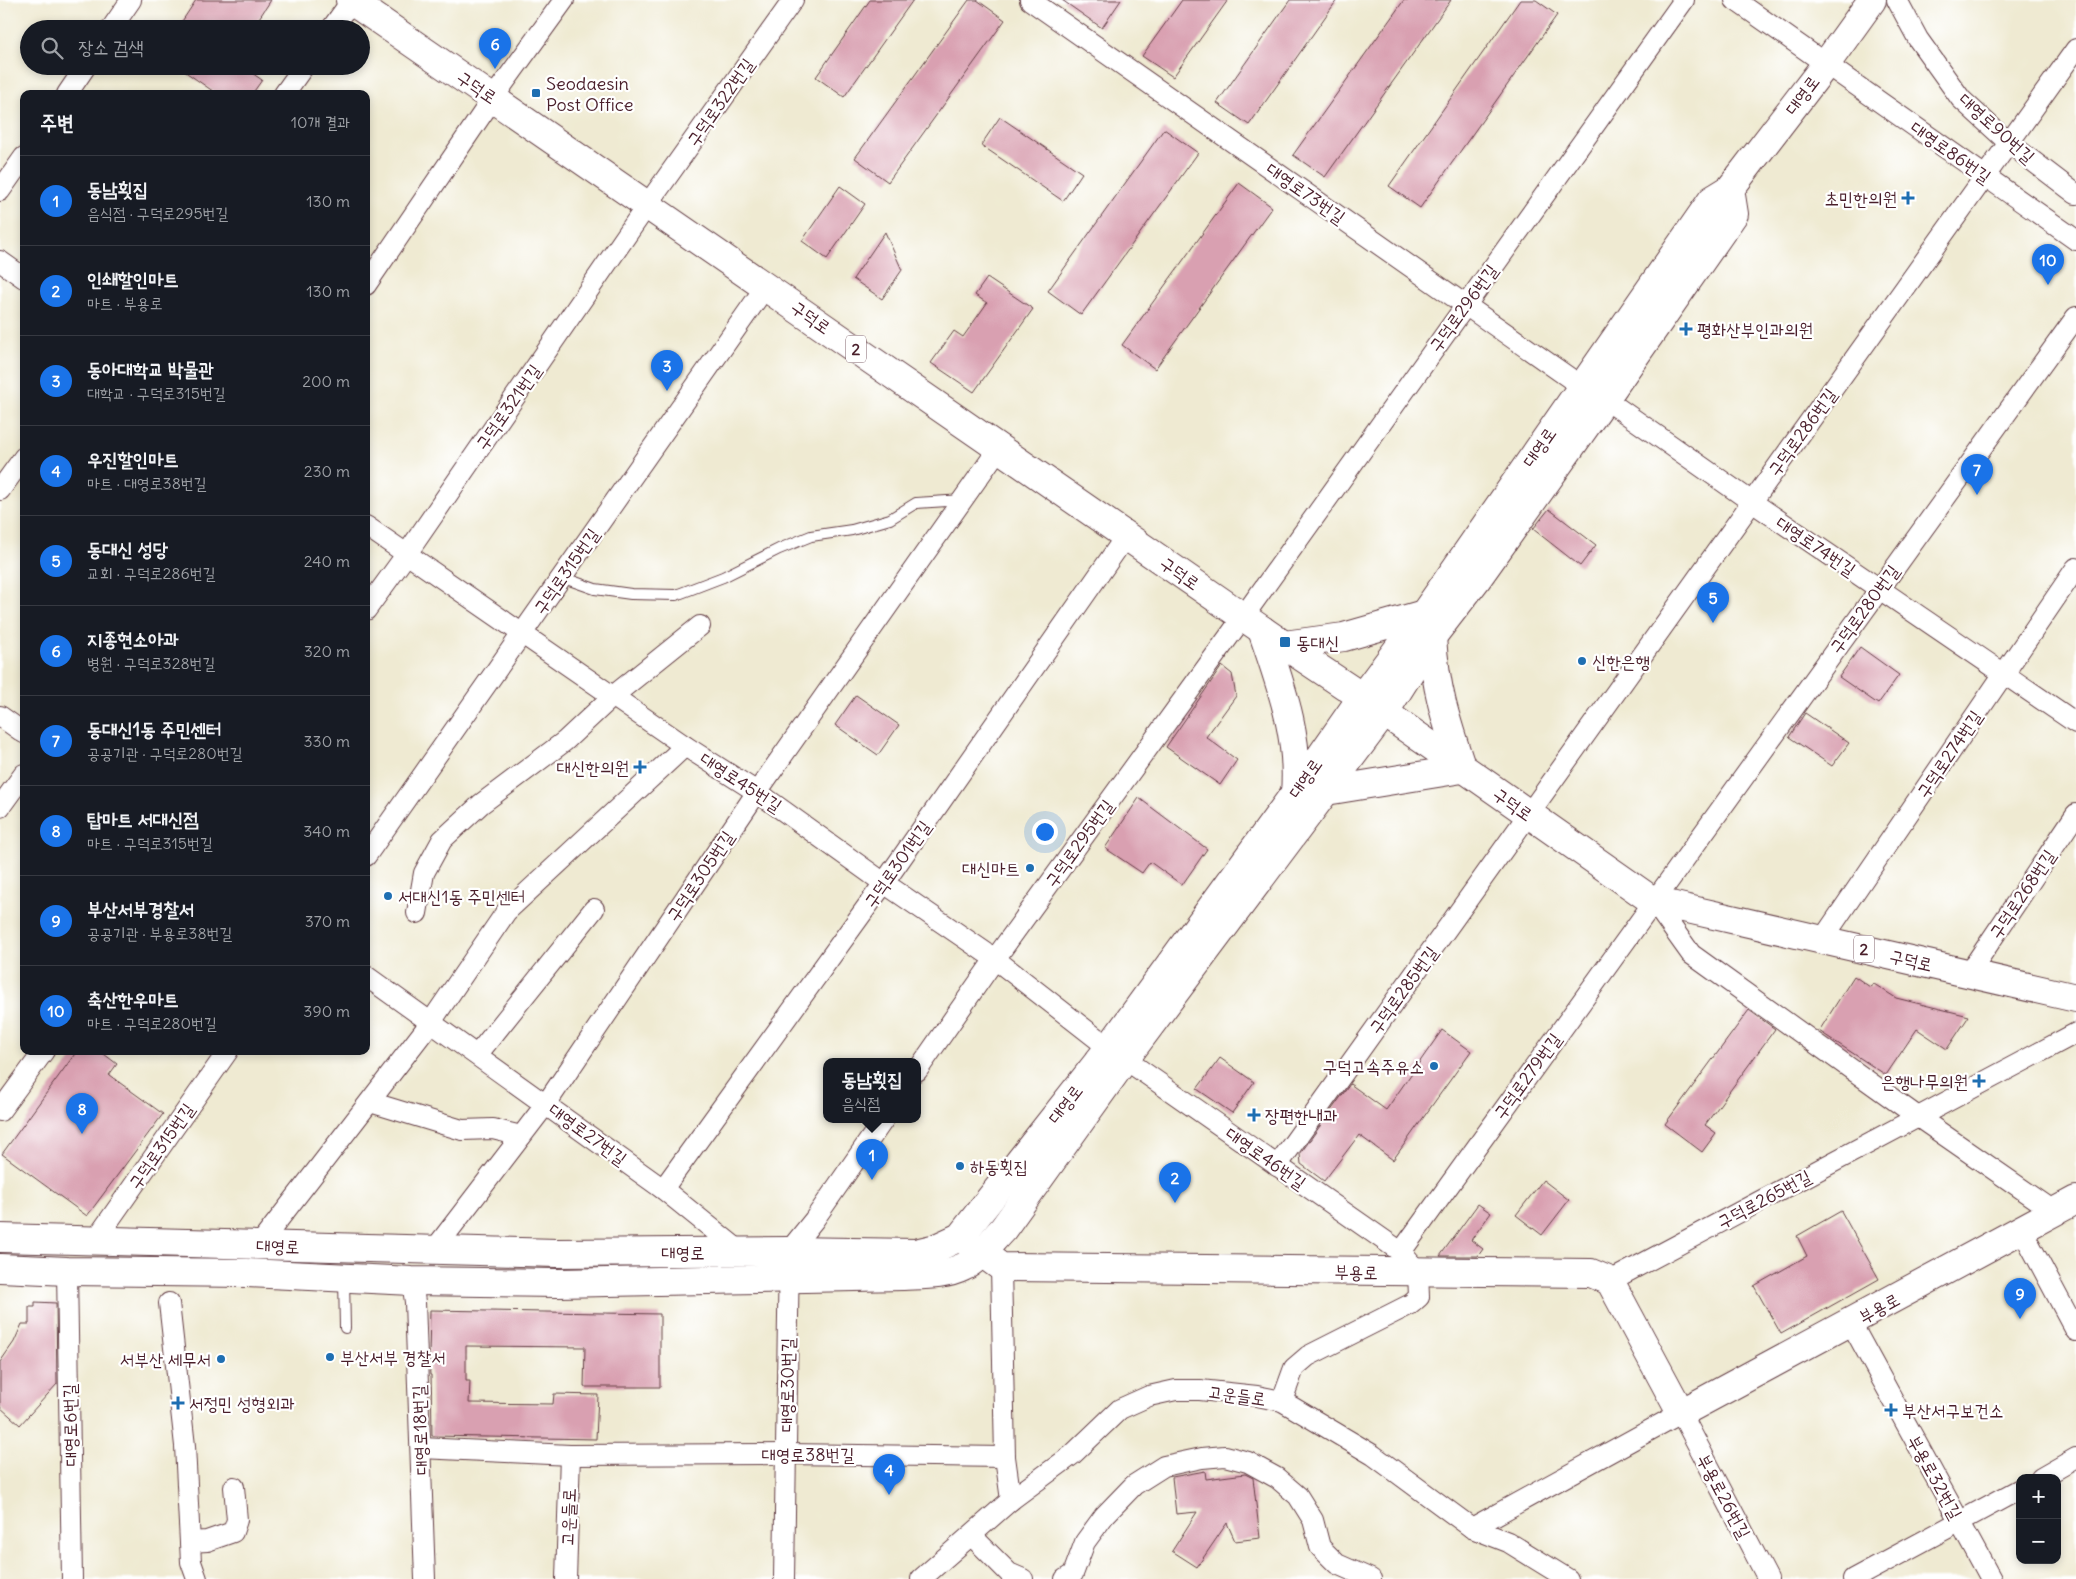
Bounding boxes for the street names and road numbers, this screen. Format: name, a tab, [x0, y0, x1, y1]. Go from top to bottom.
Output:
street label: 구덕로322번길	[681, 53, 759, 151]
street label: 구덕로	[453, 65, 501, 109]
street label: 대영로	[1780, 71, 1824, 119]
street label: 대영로90번길	[1954, 88, 2040, 169]
street label: 대영로86번길	[1906, 116, 1996, 188]
street label: 대영로73번길	[1262, 157, 1350, 229]
street label: 구덕로296번길	[1423, 259, 1503, 356]
street label: 구덕로	[787, 295, 835, 339]
road number: 2	[846, 336, 866, 362]
street label: 구덕로321번길	[470, 359, 546, 454]
street label: 구덕로286번길	[1762, 383, 1842, 480]
street label: 대영로	[1517, 423, 1561, 471]
street label: 대영로74번길	[1772, 511, 1861, 581]
street label: 구덕로315번길	[528, 523, 604, 619]
street label: 구덕로	[1156, 551, 1204, 595]
street label: 구덕로280번길	[1824, 560, 1904, 658]
street label: 구덕로274번길	[1911, 705, 1987, 802]
street label: 대영로45번길	[696, 747, 787, 817]
street label: 대영로	[1283, 754, 1327, 802]
street label: 구덕로	[1489, 782, 1537, 826]
street label: 구덕로295번길	[1039, 794, 1119, 891]
street label: 구덕로301번길	[858, 815, 936, 912]
street label: 구덕로305번길	[661, 826, 739, 926]
street label: 구덕로268번길	[1984, 844, 2061, 943]
road number: 2	[1854, 936, 1874, 962]
street label: 구덕로285번길	[1363, 941, 1443, 1038]
street label: 구덕로	[1887, 944, 1935, 976]
street label: 구덕로279번길	[1488, 1028, 1566, 1124]
street label: 대영로	[1043, 1080, 1087, 1128]
street label: 구덕로315번길	[123, 1098, 199, 1194]
street label: 대영로27번길	[544, 1098, 632, 1170]
street label: 대영로46번길	[1221, 1122, 1311, 1194]
street label: 구덕로265번길	[1713, 1164, 1815, 1233]
street label: 대영로	[256, 1234, 300, 1258]
street label: 대영로	[661, 1241, 705, 1264]
street label: 부용로	[1334, 1260, 1378, 1284]
street label: 부용로	[1854, 1287, 1904, 1329]
street label: 대영로30번길	[775, 1337, 799, 1432]
street label: 고운들로	[1207, 1380, 1267, 1410]
street label: 대영로6번길	[58, 1383, 82, 1467]
street label: 대영로18번길	[407, 1384, 433, 1475]
street label: 부용로32번길	[1903, 1431, 1968, 1523]
street label: 대영로38번길	[761, 1443, 855, 1466]
street label: 부용로26번길	[1692, 1450, 1756, 1543]
street label: 고운들로	[555, 1488, 581, 1546]

